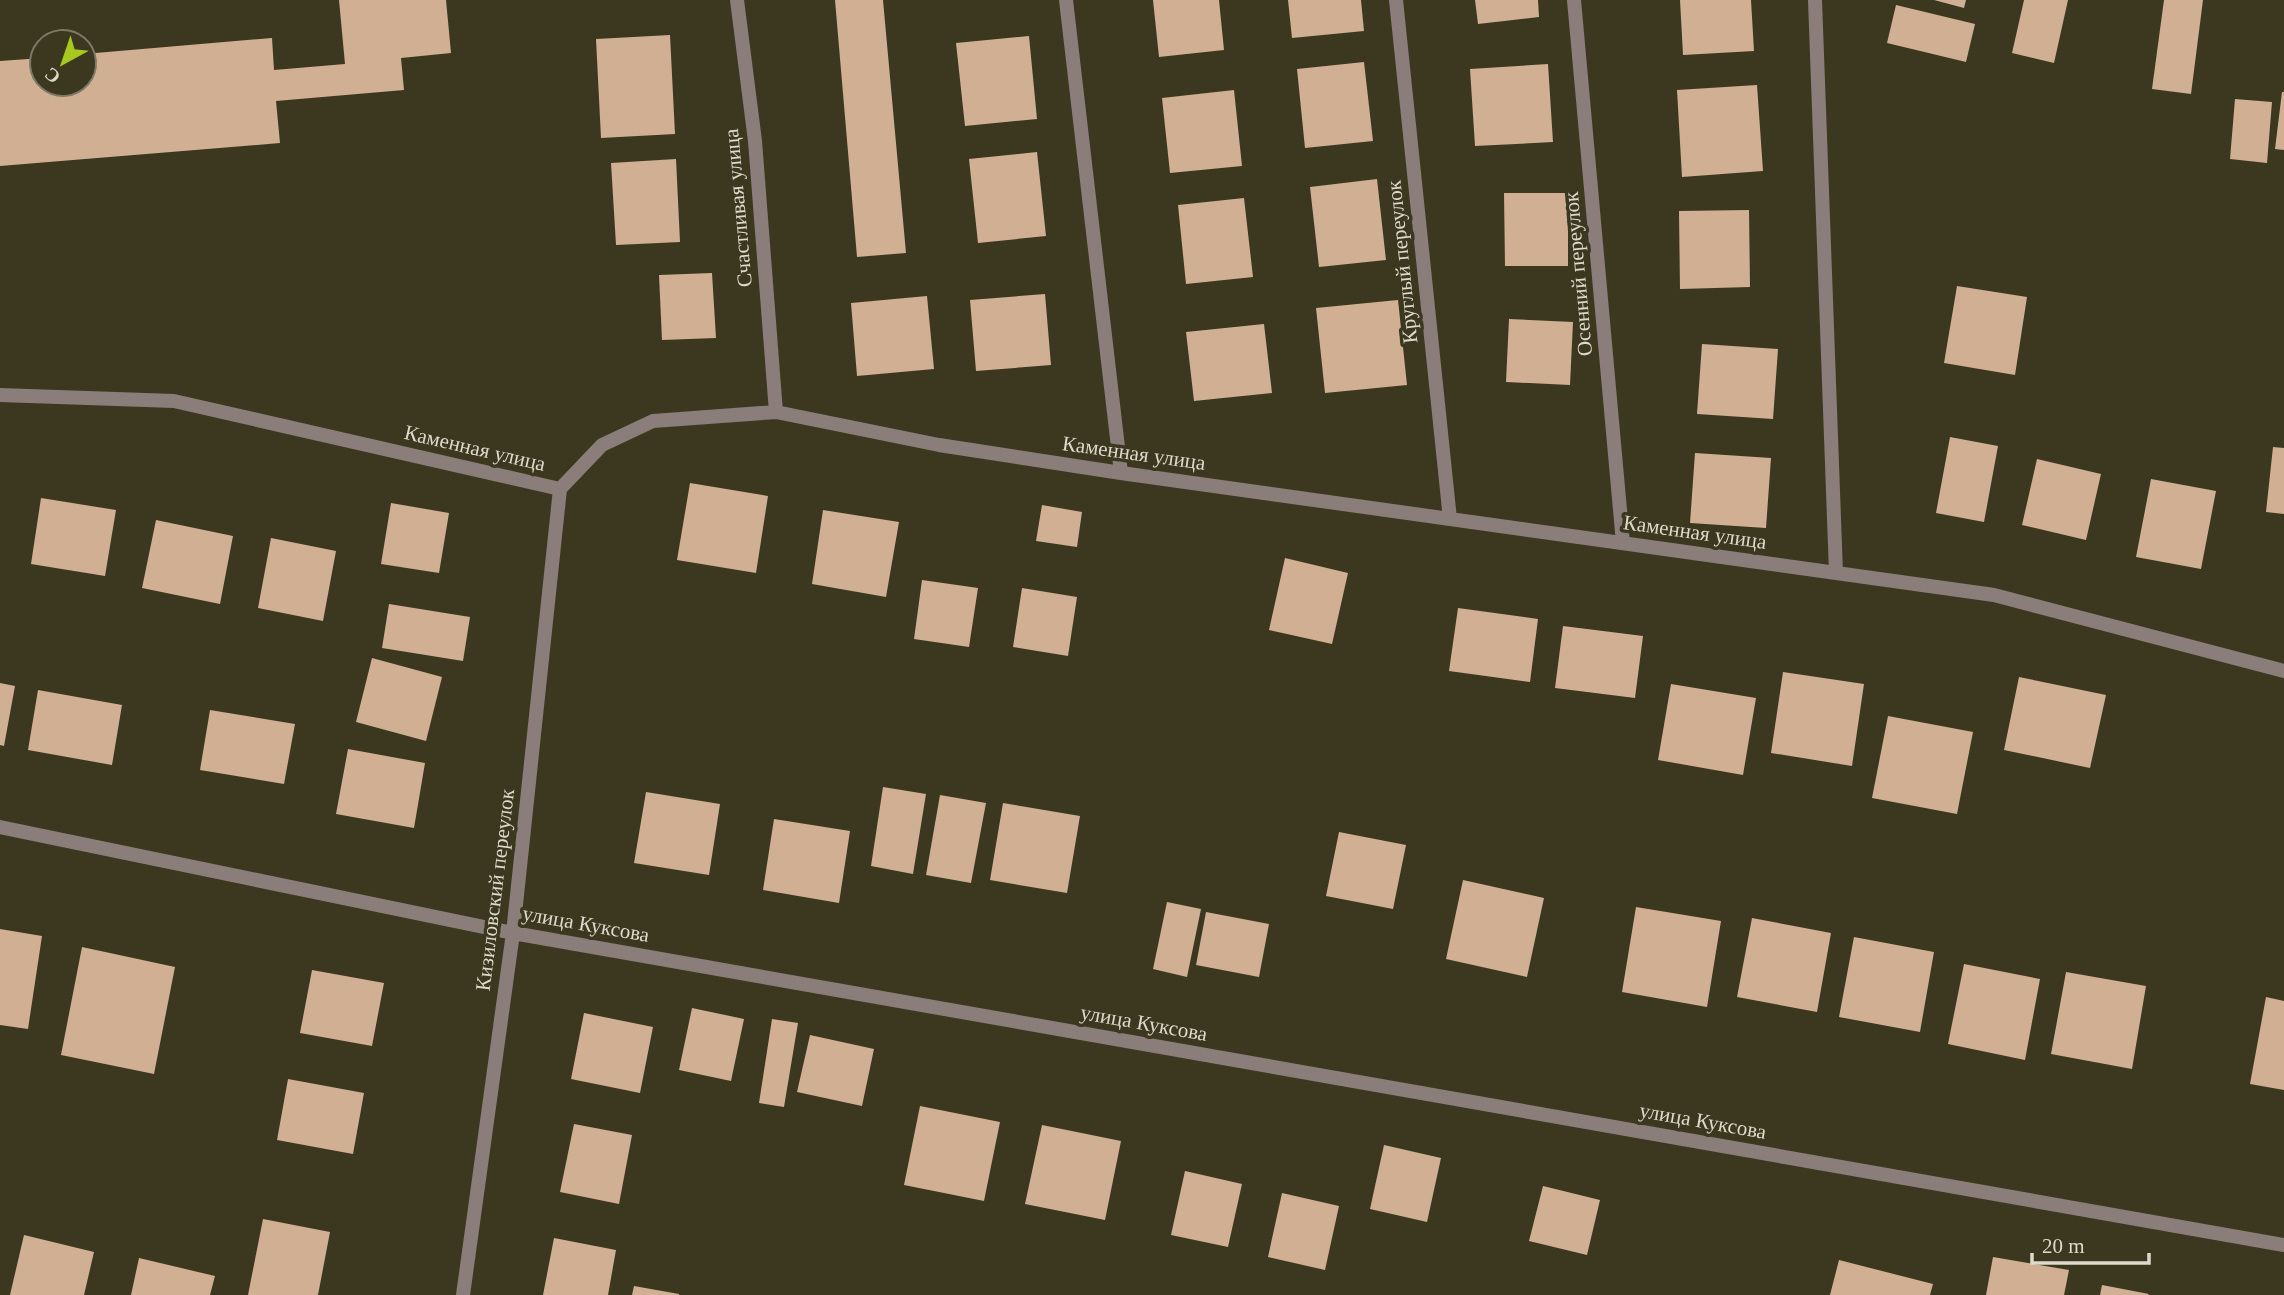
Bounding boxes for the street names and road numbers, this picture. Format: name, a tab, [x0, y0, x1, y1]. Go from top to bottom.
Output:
street label: Счастливая улица	[719, 127, 757, 288]
street label: Круглый переулок	[1381, 178, 1423, 345]
street label: Осенний переулок	[1559, 190, 1597, 357]
street label: Каменная улица	[402, 420, 549, 476]
street label: Каменная улица	[1061, 431, 1208, 475]
street label: Каменная улица	[1622, 510, 1769, 554]
street label: Кизиловский переулок	[471, 787, 519, 992]
street label: улица Куксова	[521, 901, 652, 947]
street label: улица Куксова	[1079, 1000, 1210, 1046]
street label: улица Куксова	[1638, 1098, 1769, 1144]

